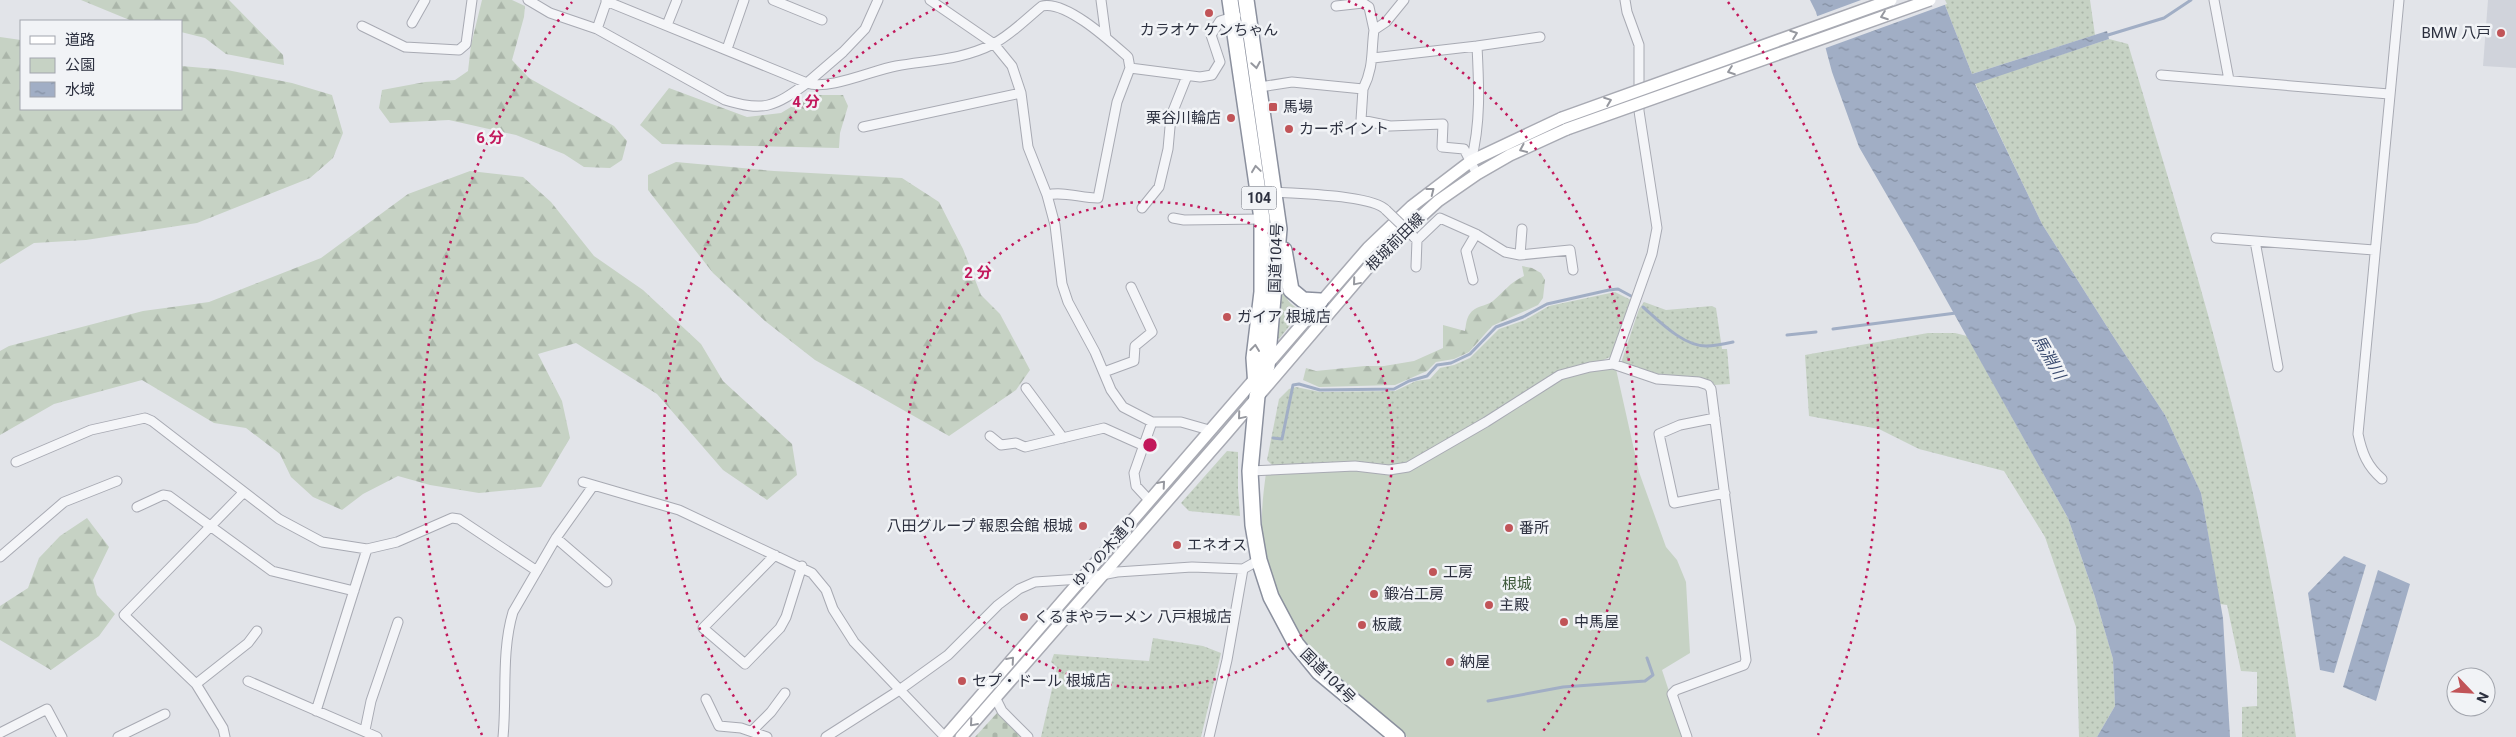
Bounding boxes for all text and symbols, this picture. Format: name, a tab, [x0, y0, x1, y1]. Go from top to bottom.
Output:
marker: カラオケ ケンちゃん	[1203, 7, 1215, 19]
one-way arrow	[1880, 10, 1889, 20]
legend	[20, 20, 182, 110]
place label: カラオケ ケンちゃん	[1140, 21, 1278, 39]
place label: BMW 八戸	[2422, 24, 2491, 42]
marker: BMW 八戸	[2495, 27, 2507, 39]
one-way arrow	[1789, 30, 1798, 40]
text: 道路	[65, 31, 95, 49]
text: 公園	[65, 56, 95, 74]
one-way arrow	[1251, 61, 1261, 70]
one-way arrow	[1727, 65, 1736, 75]
text: 水域	[65, 81, 95, 99]
text: 4 分	[792, 93, 820, 111]
one-way arrow	[1603, 97, 1612, 107]
place label: 馬場	[1283, 98, 1313, 116]
marker: 馬場	[1267, 101, 1279, 113]
place label: 栗谷川輪店	[1146, 109, 1221, 127]
marker: 栗谷川輪店	[1225, 112, 1237, 124]
place label: カーポイント	[1299, 120, 1389, 138]
marker: カーポイント	[1283, 123, 1295, 135]
text: 6 分	[476, 129, 504, 147]
one-way arrow	[1519, 143, 1528, 153]
one-way arrow	[1251, 164, 1262, 172]
road number: 104	[1242, 187, 1276, 210]
one-way arrow	[1426, 188, 1435, 197]
street label: 根城前田線	[1362, 209, 1428, 275]
street label: 国道104号	[1266, 223, 1286, 293]
text: 2 分	[964, 264, 992, 282]
one-way arrow	[1354, 276, 1362, 285]
place label: ガイア 根城店	[1237, 308, 1331, 326]
marker: ガイア 根城店	[1221, 311, 1233, 323]
water label: 馬淵川	[2029, 331, 2070, 384]
one-way arrow	[1250, 344, 1260, 352]
one-way arrow	[1237, 411, 1246, 420]
centre of rings	[1141, 436, 1159, 454]
one-way arrow	[1157, 481, 1165, 490]
street label: ゆりの木通り	[1069, 511, 1141, 591]
place label: 八田グループ 報恩会館 根城	[886, 517, 1073, 535]
place label: 番所	[1519, 519, 1549, 537]
marker: 八田グループ 報恩会館 根城	[1077, 520, 1089, 532]
marker: 番所	[1503, 522, 1515, 534]
place label: エネオス	[1187, 536, 1247, 554]
marker: エネオス	[1171, 539, 1183, 551]
place label: 工房	[1443, 563, 1473, 581]
marker: 工房	[1427, 566, 1439, 578]
park label: 根城	[1502, 575, 1532, 593]
place label: 鍛冶工房	[1384, 585, 1444, 603]
marker: 鍛冶工房	[1368, 588, 1380, 600]
place label: 主殿	[1499, 596, 1529, 614]
marker: 主殿	[1483, 599, 1495, 611]
place label: くるまやラーメン 八戸根城店	[1034, 608, 1232, 626]
marker: くるまやラーメン 八戸根城店	[1018, 611, 1030, 623]
place label: 中馬屋	[1574, 613, 1619, 631]
place label: 板蔵	[1372, 616, 1402, 634]
marker: 中馬屋	[1558, 616, 1570, 628]
marker: 板蔵	[1356, 619, 1368, 631]
street label: 国道104号	[1297, 645, 1359, 707]
place label: 納屋	[1460, 653, 1490, 671]
marker: 納屋	[1444, 656, 1456, 668]
one-way arrow	[1005, 657, 1014, 666]
north arrow	[2446, 667, 2496, 717]
place label: セプ・ドール 根城店	[972, 672, 1111, 690]
marker: セプ・ドール 根城店	[956, 675, 968, 687]
text: N	[2473, 690, 2492, 705]
one-way arrow	[970, 718, 979, 727]

